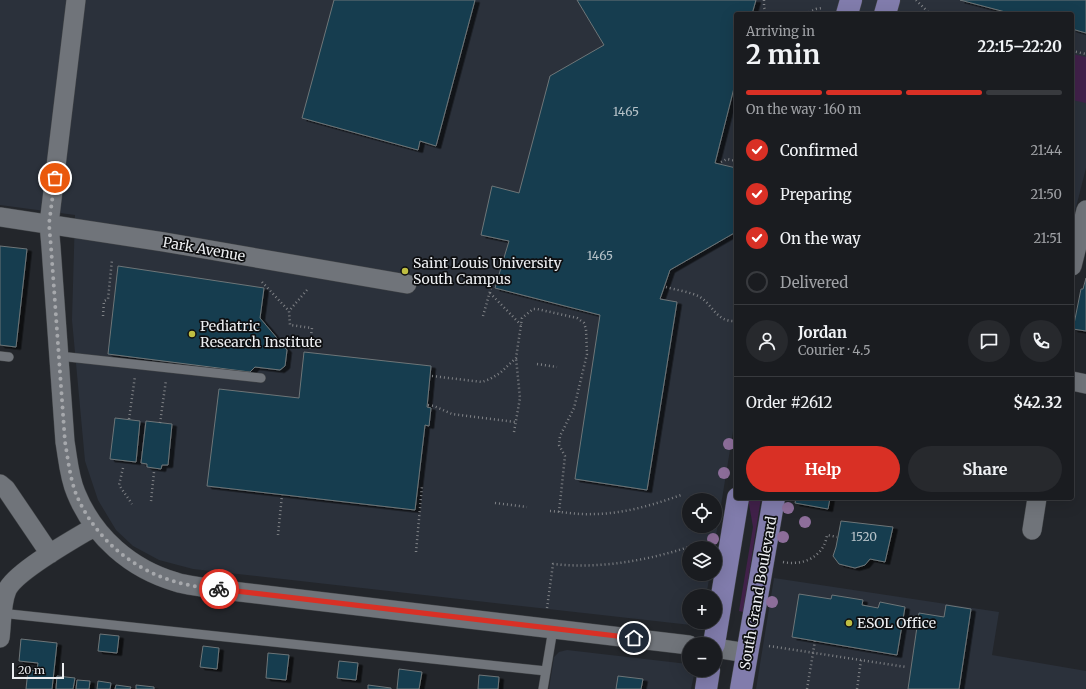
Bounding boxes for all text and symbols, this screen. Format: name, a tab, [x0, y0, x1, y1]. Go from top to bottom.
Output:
text: Arriving in	[746, 23, 815, 40]
text: 22:15–22:20	[978, 37, 1062, 56]
text: 2 min	[746, 38, 820, 71]
text: On the way · 160 m	[746, 101, 861, 118]
house number: 1465	[613, 104, 639, 119]
icon: check	[746, 139, 768, 161]
text: Confirmed	[780, 141, 858, 160]
text: 21:44	[1031, 142, 1062, 159]
pin	[38, 161, 72, 195]
icon: bag	[44, 167, 66, 189]
icon: check	[746, 183, 768, 205]
text: Preparing	[780, 185, 852, 204]
text: 21:50	[1030, 186, 1062, 203]
icon: check	[746, 227, 768, 249]
text: On the way	[780, 229, 861, 248]
text: 21:51	[1033, 230, 1062, 247]
street label: Park Avenue	[161, 233, 247, 265]
house number: 1465	[587, 248, 613, 263]
place label: Saint Louis University South Campus	[413, 254, 562, 288]
marker: Saint Louis University South Campus	[400, 266, 410, 276]
text: Delivered	[780, 273, 848, 292]
place label: Pediatric Research Institute	[200, 317, 322, 351]
button: person	[746, 320, 788, 362]
button: chat	[968, 320, 1010, 362]
button: phone	[1020, 320, 1062, 362]
text: Jordan	[798, 323, 847, 342]
marker: Pediatric Research Institute	[187, 329, 197, 339]
text: Courier · 4.5	[798, 342, 871, 359]
text: Order #2612	[746, 393, 833, 412]
text: $42.32	[1013, 393, 1062, 412]
button: Help	[746, 446, 900, 492]
button: Share	[908, 446, 1062, 492]
map controls	[682, 493, 722, 677]
button: locate	[682, 493, 722, 533]
street label: South Grand Boulevard	[736, 514, 780, 671]
house number: 1520	[851, 529, 877, 544]
button: layers	[682, 541, 722, 581]
courier	[199, 569, 239, 609]
icon: bike	[208, 578, 230, 600]
button: +	[682, 589, 722, 629]
place label: ESOL Office	[857, 614, 936, 632]
marker: ESOL Office	[844, 618, 854, 628]
pin	[617, 621, 651, 655]
icon: home	[623, 627, 645, 649]
button: −	[682, 637, 722, 677]
scale bar	[12, 661, 64, 680]
text: 20 m	[18, 663, 45, 677]

